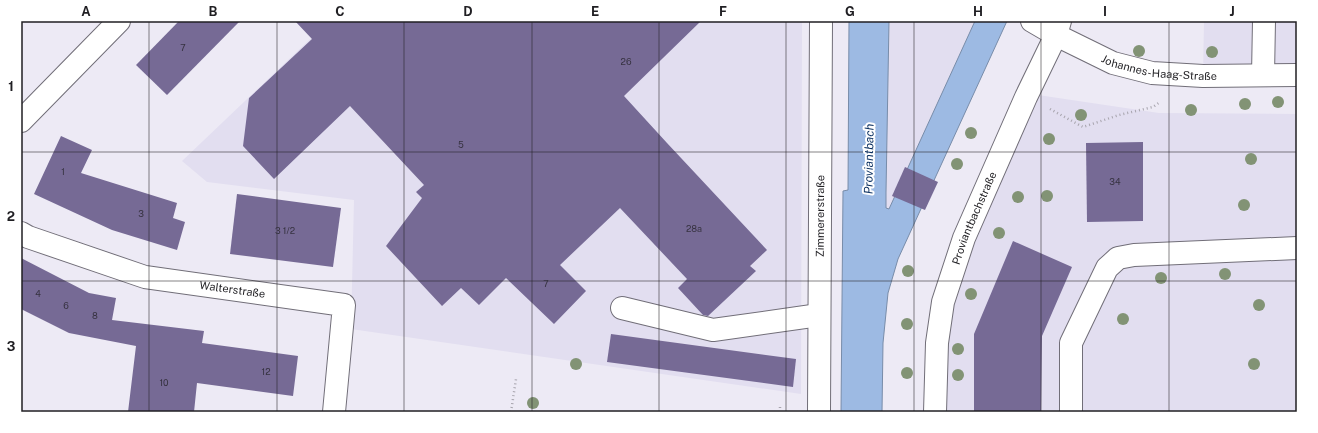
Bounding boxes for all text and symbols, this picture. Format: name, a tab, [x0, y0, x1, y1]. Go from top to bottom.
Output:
text: A	[81, 4, 91, 19]
text: B	[209, 4, 218, 19]
text: C	[335, 4, 345, 19]
text: D	[463, 4, 473, 19]
text: E	[591, 4, 599, 19]
text: F	[719, 4, 727, 19]
text: G	[845, 4, 855, 19]
text: H	[973, 4, 983, 19]
text: I	[1103, 4, 1107, 19]
text: J	[1229, 4, 1235, 19]
house number: 7	[180, 42, 186, 53]
street label: Johannes-Haag-Straße	[1100, 52, 1217, 82]
house number: 26	[621, 56, 632, 67]
text: 1	[8, 79, 14, 94]
water label: Proviantbach	[861, 123, 877, 194]
house number: 5	[458, 139, 464, 150]
house number: 1	[61, 166, 65, 177]
street label: Proviantbachstraße	[950, 170, 998, 266]
street label: Zimmererstraße	[814, 175, 826, 257]
house number: 34	[1109, 176, 1121, 187]
house number: 3	[138, 208, 144, 219]
text: 2	[7, 209, 15, 224]
house number: 28a	[686, 223, 702, 234]
house number: 3 1/2	[275, 225, 295, 236]
house number: 7	[543, 278, 549, 289]
street label: Walterstraße	[199, 279, 266, 300]
house number: 4	[35, 288, 41, 299]
house number: 6	[63, 300, 69, 311]
house number: 8	[92, 310, 98, 321]
text: 3	[7, 339, 16, 354]
house number: 12	[261, 366, 271, 377]
house number: 10	[159, 377, 169, 388]

